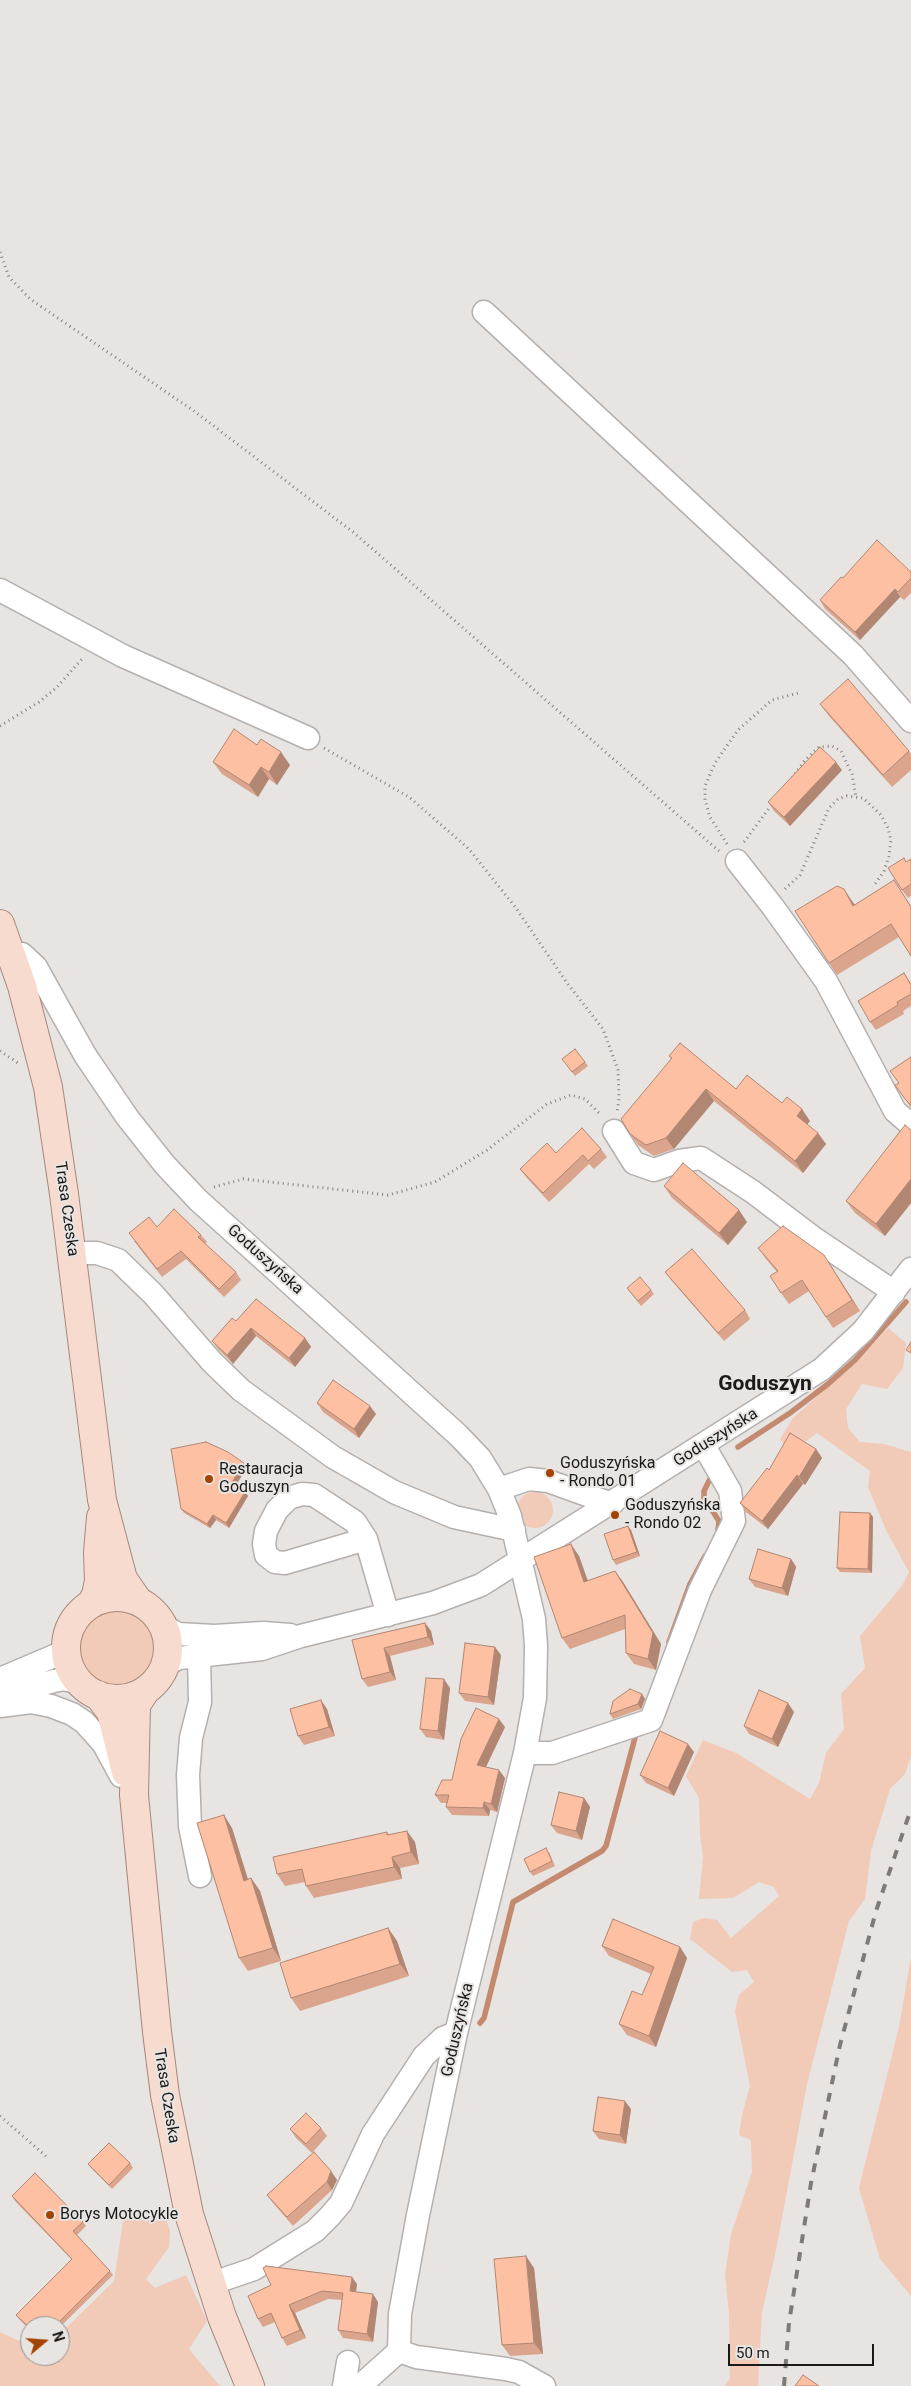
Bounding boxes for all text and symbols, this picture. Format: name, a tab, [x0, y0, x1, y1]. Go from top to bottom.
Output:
street label: Trasa Czeska	[50, 1160, 82, 1258]
street label: Goduszyńska	[223, 1221, 307, 1299]
district label: Goduszyn	[718, 1372, 812, 1398]
street label: Goduszyńska	[670, 1405, 762, 1471]
place label: Goduszyńska - Rondo 01	[560, 1454, 656, 1492]
place label: Restauracja Goduszyn	[219, 1460, 303, 1498]
marker: Goduszyńska - Rondo 01	[544, 1467, 556, 1479]
marker: Restauracja Goduszyn	[203, 1473, 215, 1485]
place label: Goduszyńska - Rondo 02	[625, 1496, 721, 1534]
marker: Goduszyńska - Rondo 02	[609, 1509, 621, 1521]
street label: Goduszyńska	[438, 1981, 478, 2079]
street label: Trasa Czeska	[149, 2047, 183, 2145]
place label: Borys Motocykle	[60, 2205, 178, 2225]
marker: Borys Motocykle	[44, 2209, 56, 2221]
north arrow	[20, 2316, 70, 2366]
text: N	[49, 2329, 67, 2344]
scale bar	[731, 2334, 877, 2366]
text: 50 m	[736, 2344, 770, 2362]

